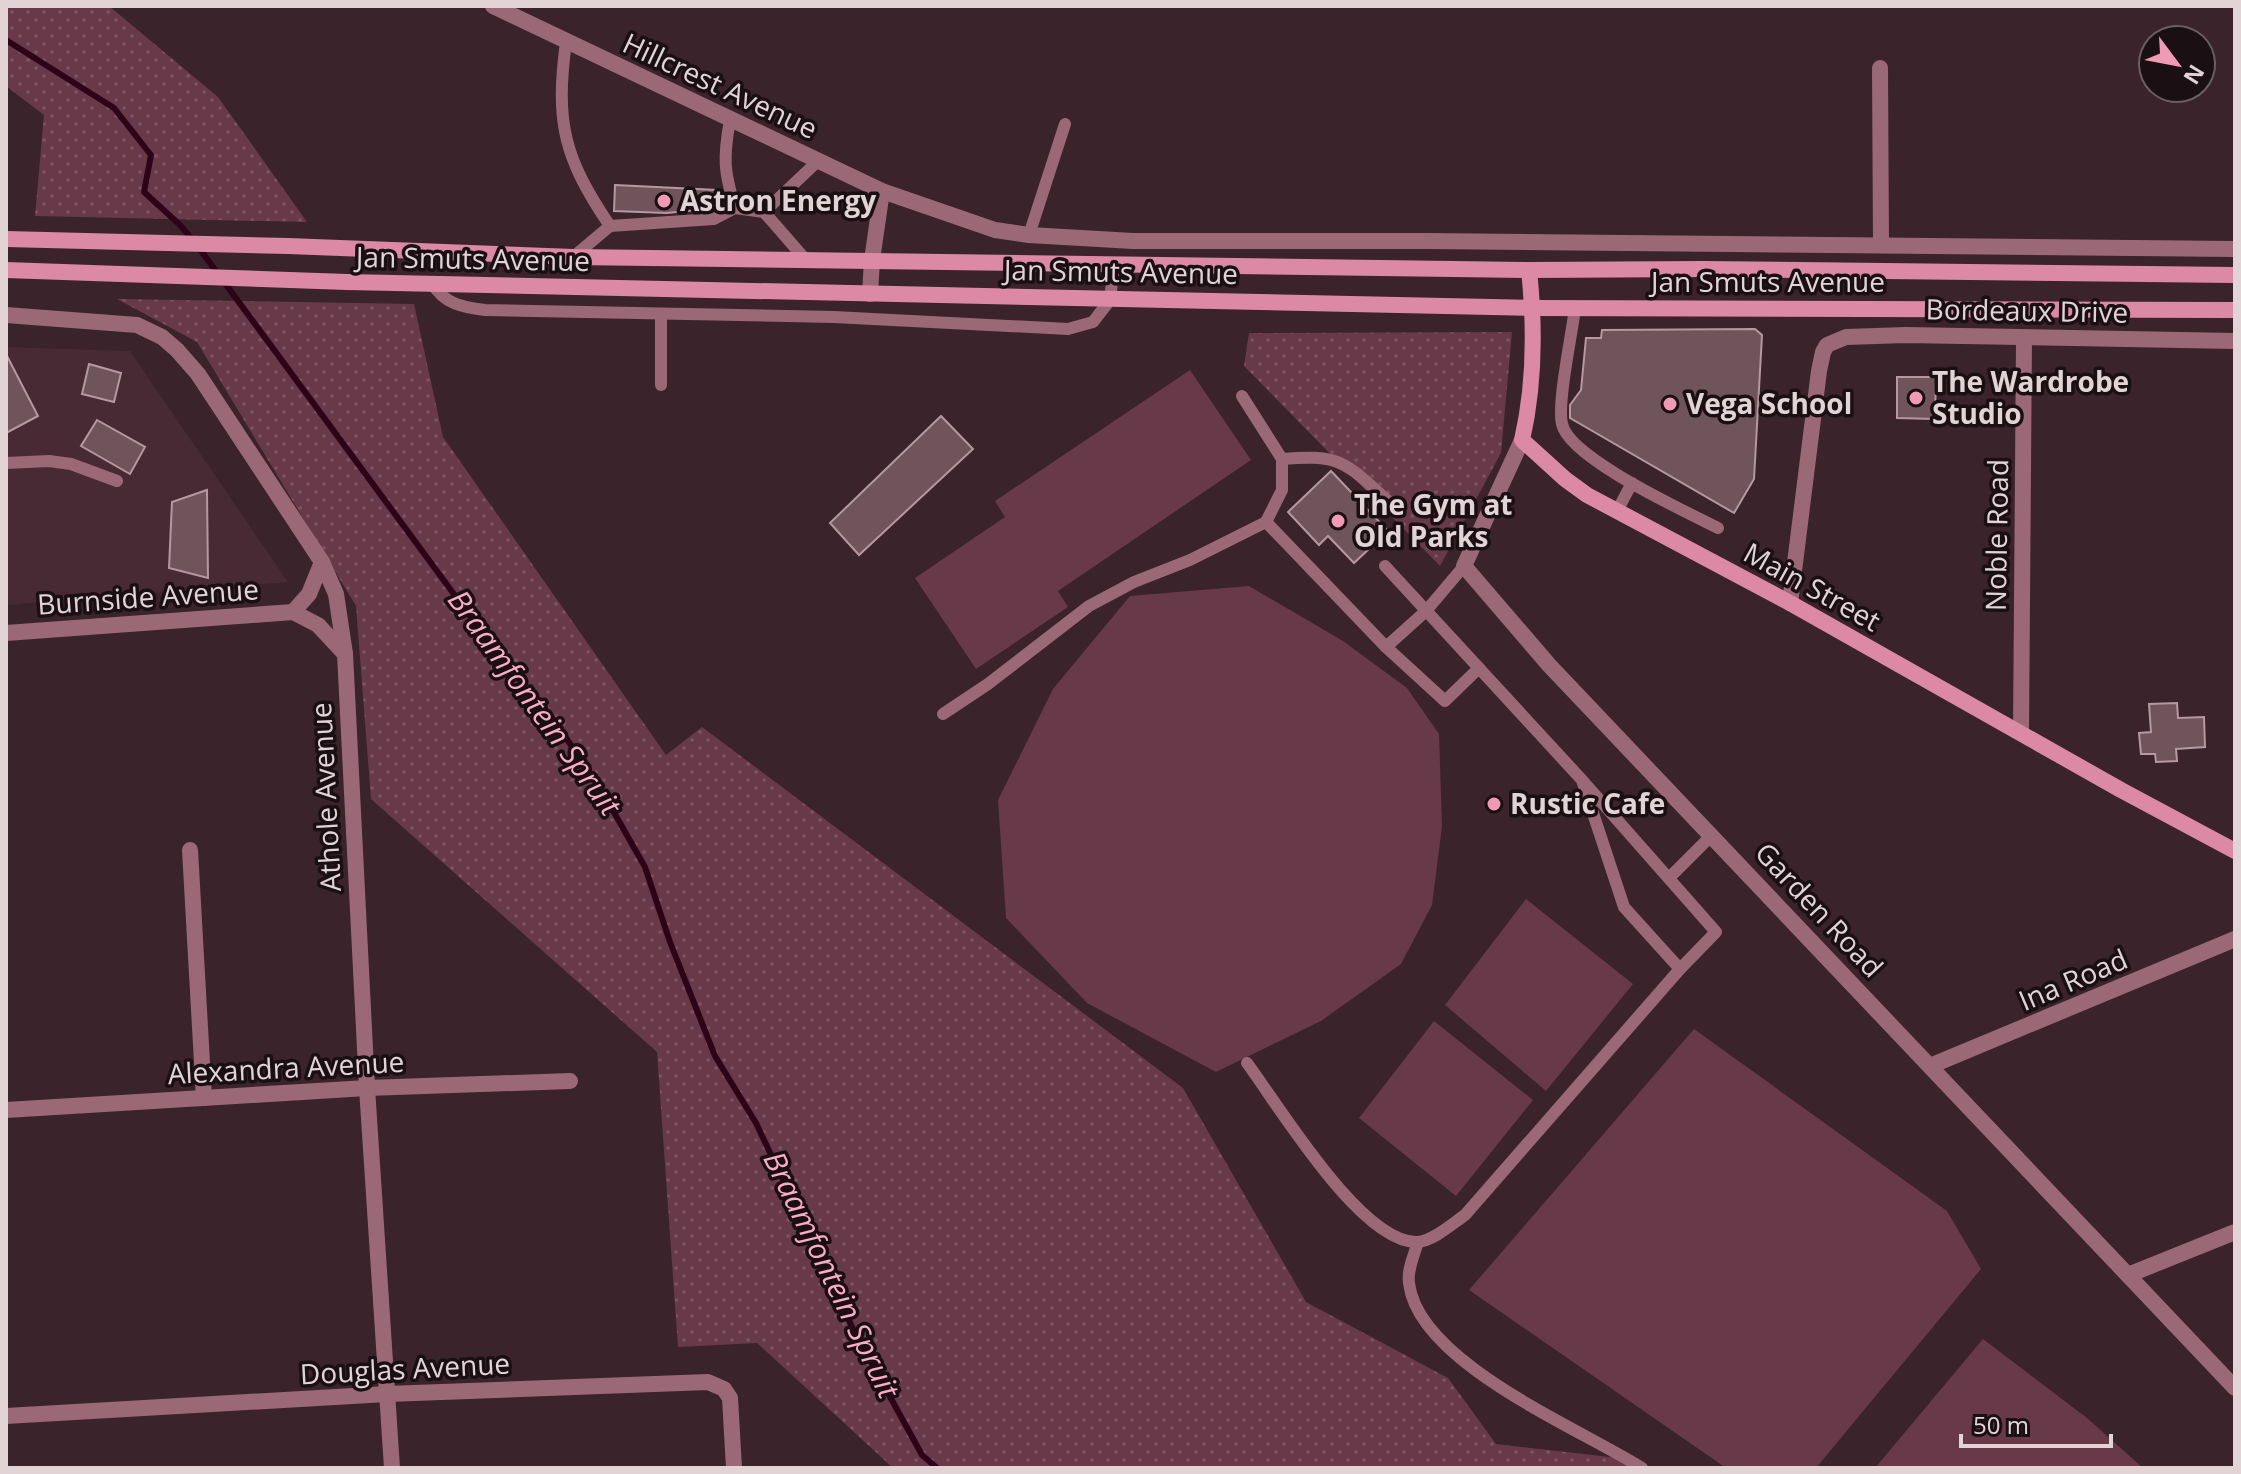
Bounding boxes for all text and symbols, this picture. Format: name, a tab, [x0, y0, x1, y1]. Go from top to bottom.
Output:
street label: Hillcrest Avenue	[617, 23, 824, 147]
north arrow	[2137, 24, 2217, 104]
text: N	[2177, 60, 2212, 91]
place label: Astron Energy	[680, 181, 876, 219]
marker: Astron Energy	[655, 192, 673, 210]
street label: Jan Smuts Avenue	[353, 237, 590, 279]
street label: Jan Smuts Avenue	[1001, 250, 1238, 292]
street label: Jan Smuts Avenue	[1648, 262, 1885, 300]
street label: Bordeaux Drive	[1925, 289, 2129, 331]
place label: The Wardrobe Studio	[1932, 362, 2129, 432]
place label: Vega School	[1686, 384, 1852, 422]
marker: The Wardrobe Studio	[1907, 389, 1925, 407]
marker: Vega School	[1661, 395, 1679, 413]
street label: Noble Road	[1976, 459, 2016, 611]
place label: The Gym at Old Parks	[1354, 485, 1512, 555]
marker: The Gym at Old Parks	[1329, 512, 1347, 530]
street label: Main Street	[1737, 533, 1888, 639]
street label: Burnside Avenue	[36, 569, 260, 623]
water label: Braamfontein Spruit	[439, 581, 632, 824]
street label: Athole Avenue	[301, 702, 349, 893]
place label: Rustic Cafe	[1510, 784, 1665, 822]
marker: Rustic Cafe	[1485, 795, 1503, 813]
street label: Garden Road	[1747, 834, 1892, 985]
street label: Ina Road	[2012, 939, 2133, 1019]
street label: Alexandra Avenue	[167, 1042, 405, 1092]
water label: Braamfontein Spruit	[755, 1144, 910, 1406]
street label: Douglas Avenue	[299, 1344, 511, 1392]
scale bar	[1961, 1398, 2111, 1448]
text: 50 m	[1973, 1408, 2029, 1441]

